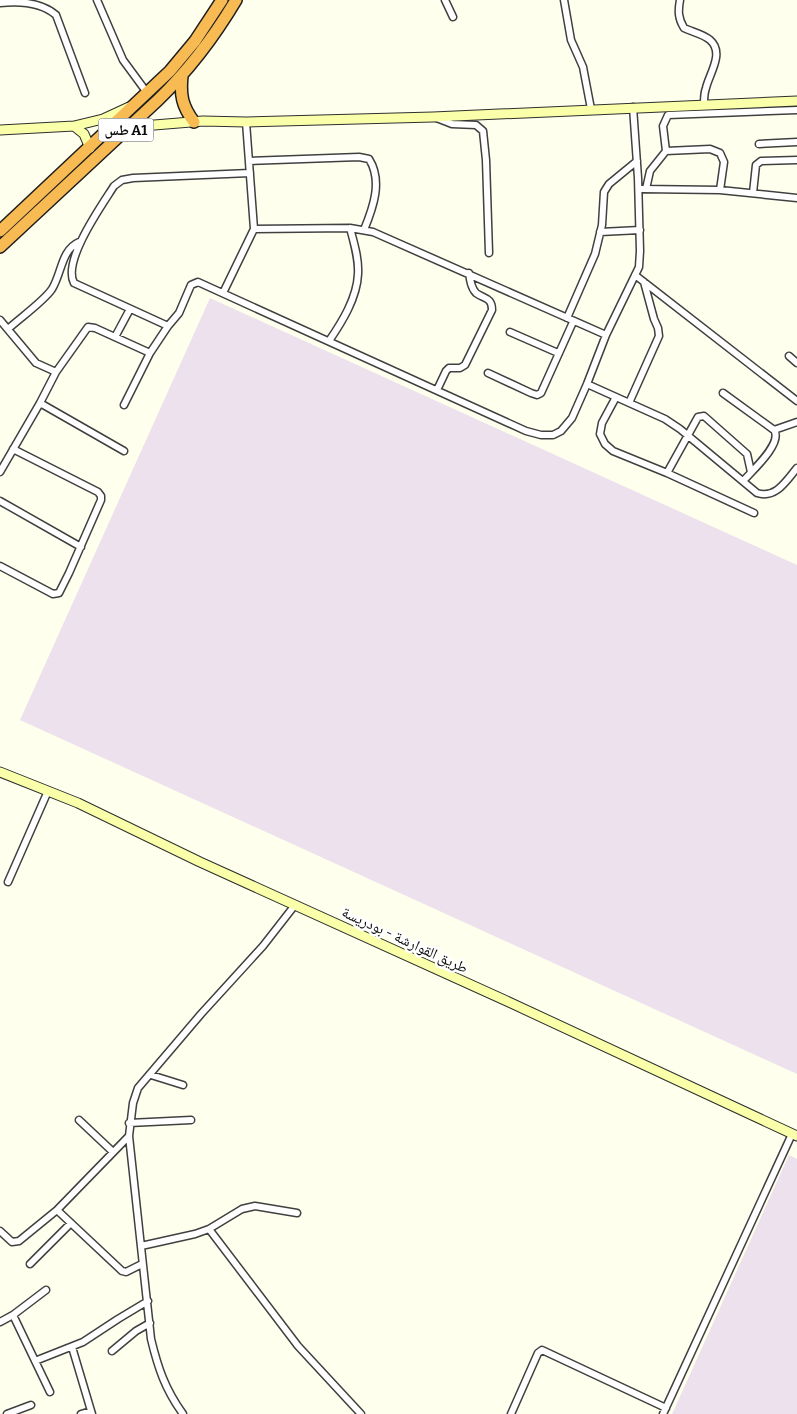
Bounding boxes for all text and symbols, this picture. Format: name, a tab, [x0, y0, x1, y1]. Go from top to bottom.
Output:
road number: طس A1	[98, 118, 154, 142]
street label: طريق القوارشة - بودريسة	[339, 903, 471, 978]

